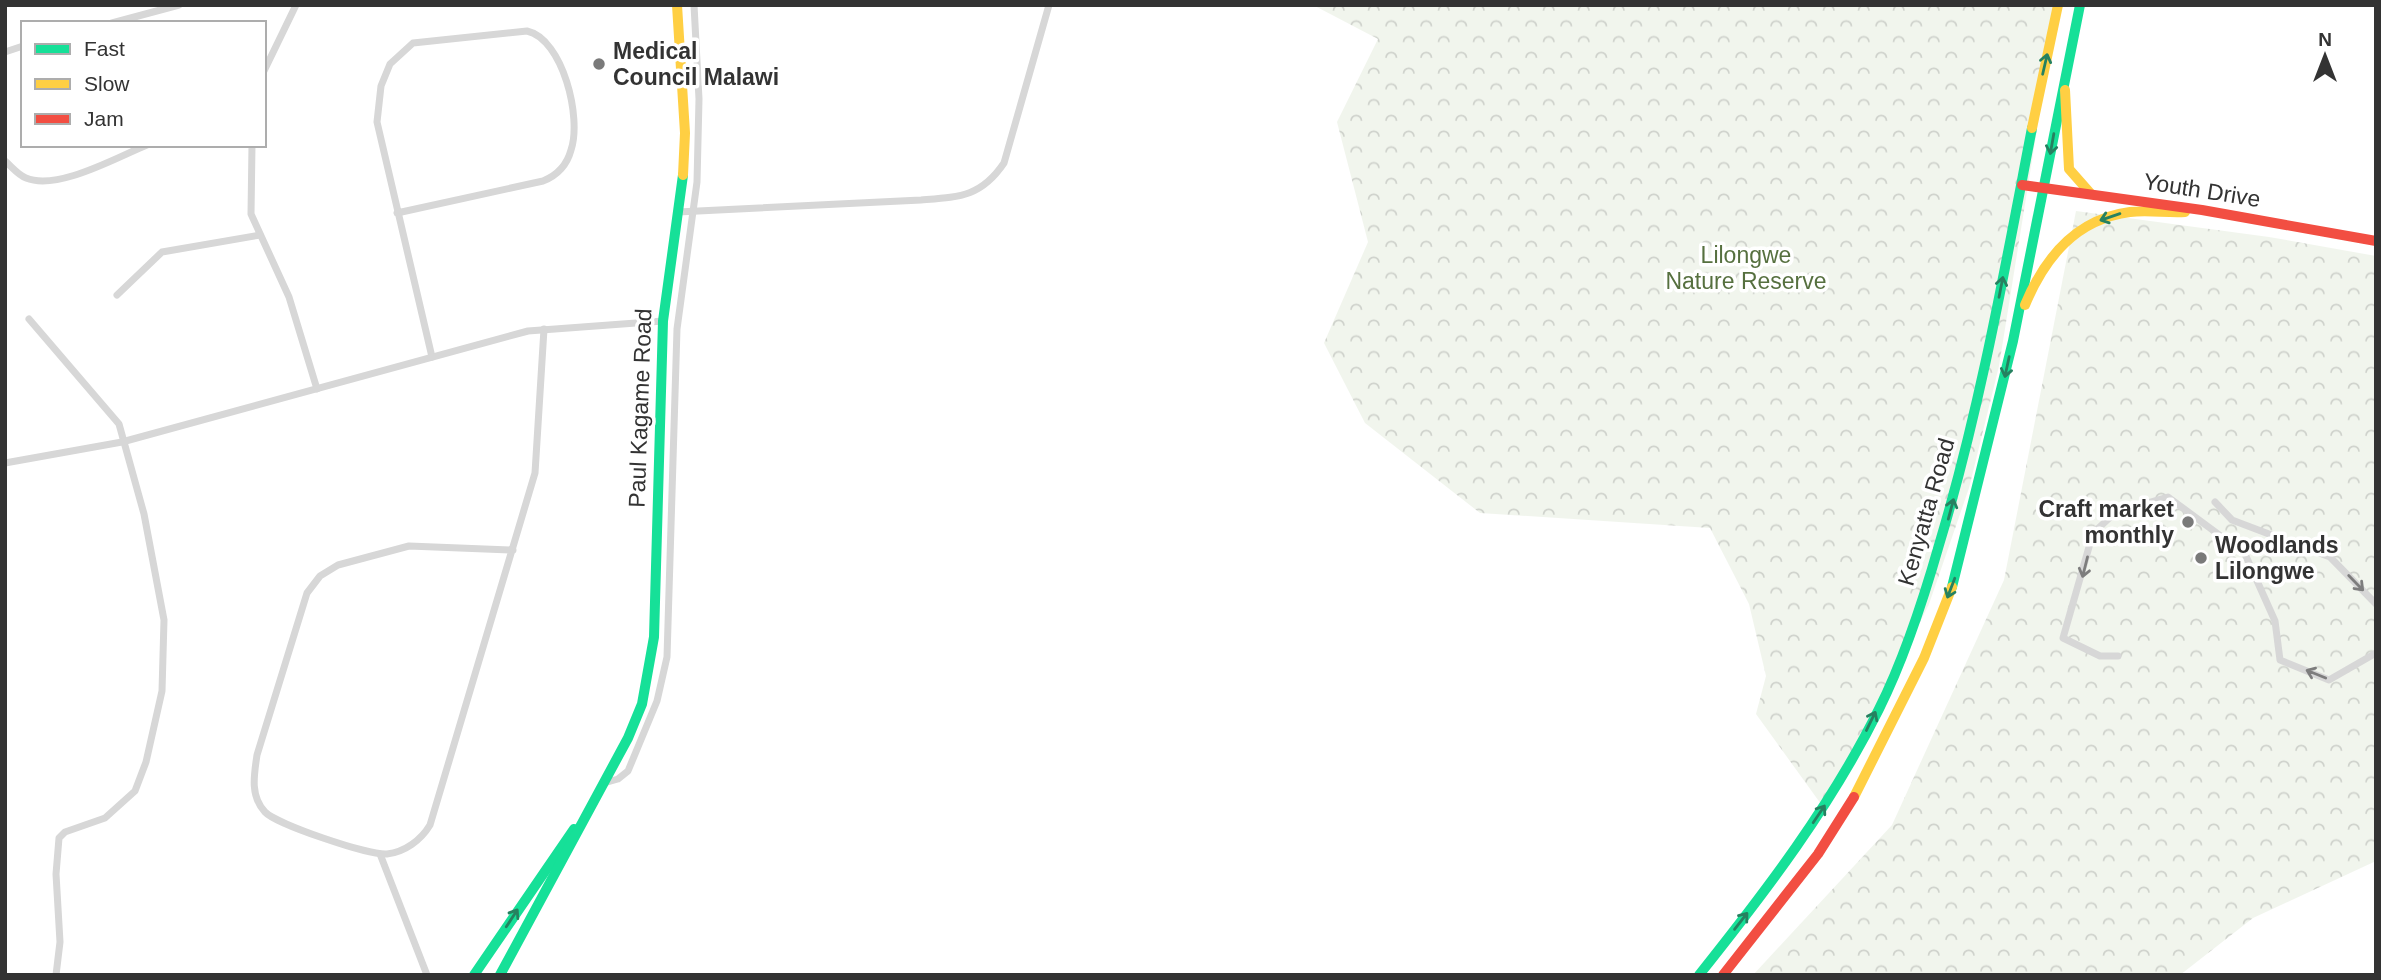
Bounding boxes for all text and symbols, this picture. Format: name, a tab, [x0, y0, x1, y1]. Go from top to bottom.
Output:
legend	[21, 21, 266, 147]
north arrow	[2290, 21, 2360, 91]
text: N	[2318, 29, 2332, 50]
text: Fast	[84, 37, 125, 60]
place label: Medical Council Malawi	[613, 38, 779, 90]
one-way arrow	[2039, 53, 2052, 75]
marker: Medical Council Malawi	[591, 56, 607, 72]
text: Slow	[84, 72, 130, 95]
text: Jam	[84, 107, 124, 130]
one-way arrow	[2045, 132, 2058, 155]
street label: Youth Drive	[2142, 168, 2262, 212]
one-way arrow	[2099, 211, 2121, 224]
park label: Lilongwe Nature Reserve	[1665, 242, 1827, 294]
one-way arrow	[1994, 276, 2008, 299]
street label: Paul Kagame Road	[624, 308, 656, 508]
one-way arrow	[2000, 355, 2014, 378]
street label: Kenyatta Road	[1893, 435, 1959, 589]
place label: Craft market monthly	[2039, 496, 2174, 548]
one-way arrow	[1946, 498, 1959, 520]
marker: Craft market monthly	[2180, 514, 2196, 530]
place label: Woodlands Lilongwe	[2215, 532, 2339, 584]
marker: Woodlands Lilongwe	[2193, 550, 2209, 566]
one-way arrow	[2078, 555, 2091, 578]
one-way arrow	[2347, 575, 2364, 592]
one-way arrow	[1944, 576, 1957, 598]
one-way arrow	[2305, 667, 2327, 680]
one-way arrow	[1865, 711, 1879, 732]
one-way arrow	[1812, 804, 1826, 824]
one-way arrow	[506, 909, 520, 929]
one-way arrow	[1734, 913, 1749, 931]

